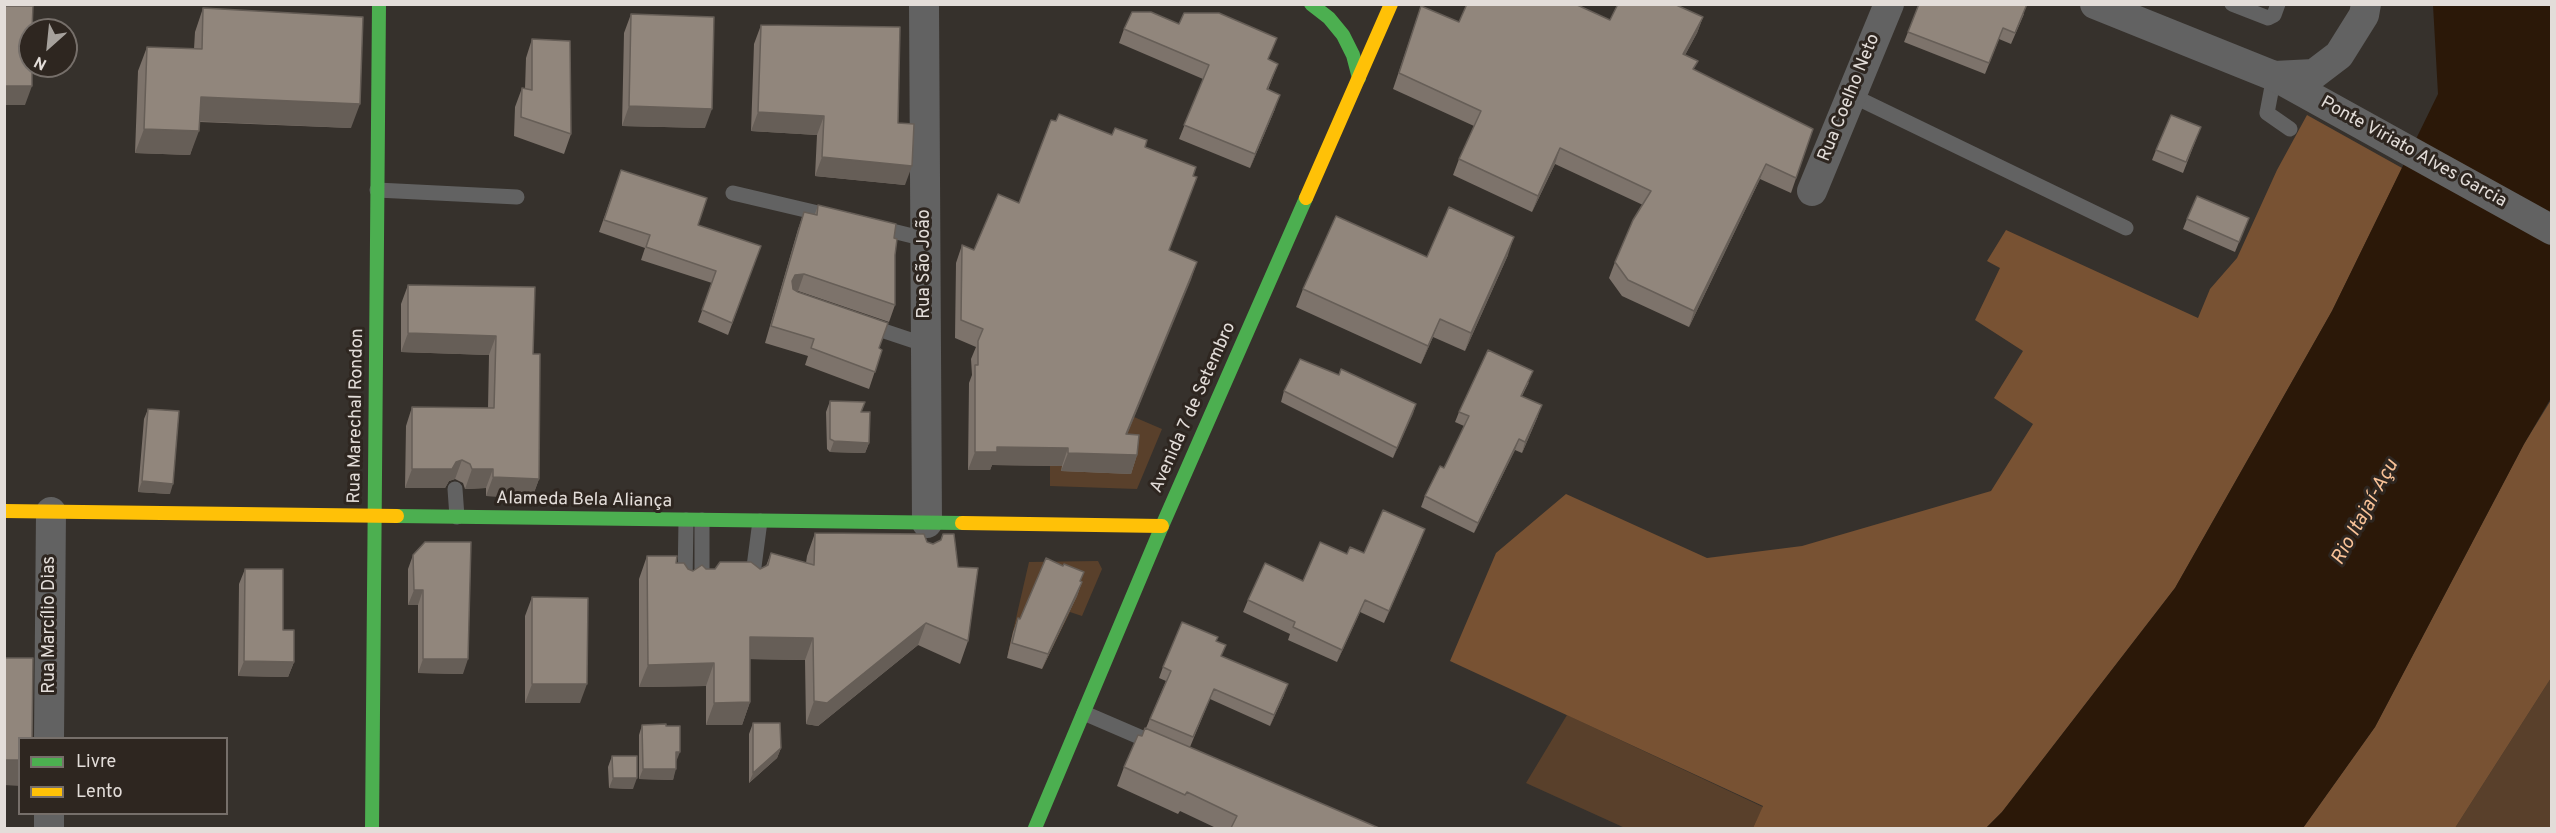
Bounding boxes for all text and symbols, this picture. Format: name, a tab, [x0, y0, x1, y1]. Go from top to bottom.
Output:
north arrow	[18, 18, 78, 78]
street label: Rua Coelho Neto	[1815, 31, 1885, 165]
text: N	[31, 51, 50, 74]
street label: Ponte Viriato Alves Garcia	[2316, 93, 2510, 213]
street label: Rua São João	[914, 209, 936, 319]
street label: Avenida 7 de Setembro	[1147, 319, 1241, 497]
street label: Rua Marechal Rondon	[345, 328, 369, 504]
water label: Rio Itajaí-Açu	[2327, 456, 2405, 570]
street label: Alameda Bela Aliança	[496, 489, 672, 513]
street label: Rua Marcílio Dias	[39, 556, 61, 694]
legend	[18, 737, 228, 815]
text: Livre	[76, 751, 116, 774]
text: Lento	[76, 781, 122, 804]

